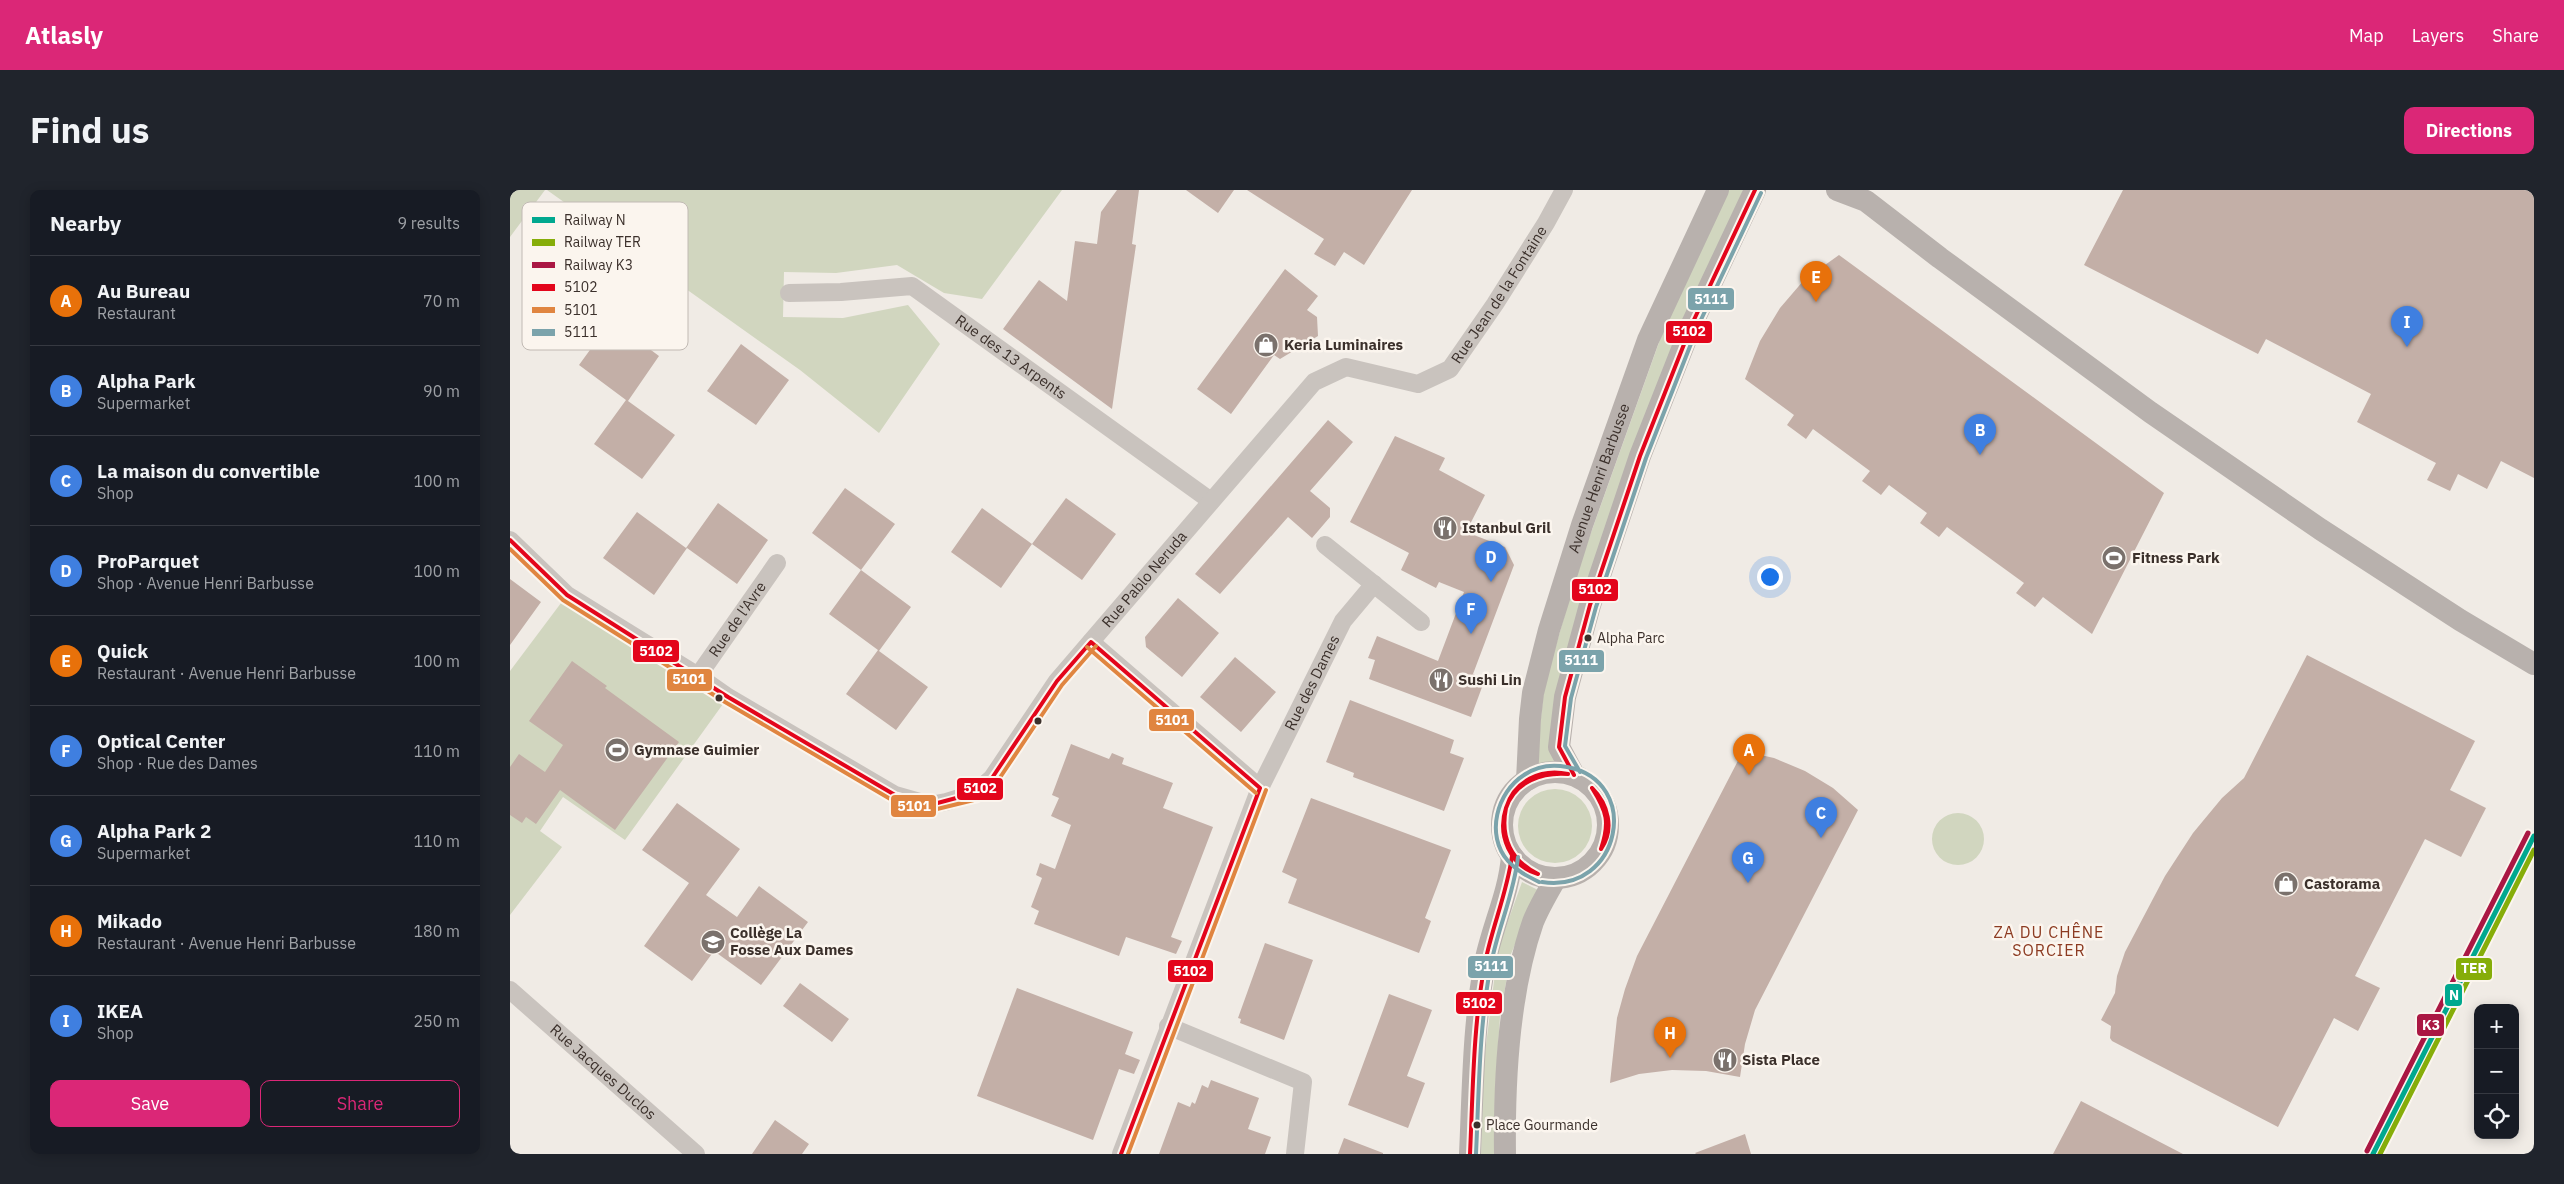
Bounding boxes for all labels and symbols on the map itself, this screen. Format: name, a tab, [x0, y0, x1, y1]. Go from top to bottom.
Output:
legend	[522, 202, 688, 350]
text: Railway N	[564, 211, 626, 229]
street label: Rue Jean de la Fontaine	[1447, 222, 1551, 367]
text: Railway TER	[564, 233, 641, 251]
text: Railway K3	[564, 256, 633, 274]
pin: E	[1800, 261, 1832, 302]
text: 5102	[564, 278, 598, 296]
line badge: 5111	[1687, 287, 1735, 311]
text: 5111	[1694, 290, 1728, 308]
text: 5101	[564, 301, 598, 319]
pin: I	[2391, 306, 2423, 347]
street label: Rue des 13 Arpents	[952, 310, 1070, 403]
line badge: 5102	[1665, 320, 1713, 344]
text: 5102	[1672, 322, 1706, 340]
text: 5111	[564, 323, 598, 341]
shop icon: Keria Luminaires	[1253, 332, 1279, 358]
place label: Keria Luminaires	[1284, 335, 1404, 354]
street label: Avenue Henri Barbusse	[1564, 401, 1634, 555]
pin: B	[1964, 414, 1996, 455]
restaurant icon: Istanbul Gril	[1432, 515, 1458, 541]
place label: Istanbul Gril	[1462, 518, 1551, 537]
street label: Rue Pablo Neruda	[1097, 527, 1191, 631]
pin: D	[1475, 541, 1507, 582]
sports icon: Fitness Park	[2101, 545, 2127, 571]
place label: Fitness Park	[2132, 548, 2220, 567]
your location	[1757, 564, 1783, 590]
street label: Rue de l'Avre	[704, 578, 770, 661]
line badge: 5102	[1571, 578, 1619, 602]
text: 5102	[1578, 580, 1612, 598]
pin: F	[1455, 593, 1487, 634]
place label: Alpha Parc	[1597, 629, 1665, 647]
street label: Rue des Dames	[1280, 632, 1344, 734]
marker: Alpha Parc	[1583, 633, 1593, 643]
line badge: 5102	[632, 639, 680, 663]
text: 5102	[639, 642, 673, 660]
line badge: 5111	[1558, 649, 1605, 673]
text: 5111	[1564, 651, 1598, 669]
restaurant icon: Sushi Lin	[1428, 667, 1454, 693]
line badge: 5101	[666, 668, 713, 692]
text: 5101	[672, 670, 706, 688]
place label: Sushi Lin	[1458, 670, 1522, 689]
unlabelled marker	[714, 693, 724, 703]
line badge: 5101	[1148, 708, 1195, 732]
text: 5101	[1155, 711, 1189, 729]
unlabelled marker	[1033, 716, 1043, 726]
pin: A	[1733, 734, 1765, 775]
sports icon: Gymnase Guimier	[604, 737, 630, 763]
place label: Gymnase Guimier	[634, 740, 759, 759]
line badge: 5102	[956, 777, 1004, 801]
text: 5102	[963, 779, 997, 797]
line badge: 5101	[890, 794, 937, 818]
text: 5101	[897, 797, 931, 815]
pin: C	[1805, 797, 1837, 838]
pin: G	[1732, 842, 1764, 883]
shop icon: Castorama	[2273, 871, 2299, 897]
place label: Castorama	[2304, 874, 2381, 893]
district label: ZA DU CHÊNE SORCIER	[1994, 922, 2104, 960]
place label: Collège La Fosse Aux Dames	[730, 923, 854, 959]
school or university icon: Collège La Fosse Aux Dames	[700, 929, 726, 955]
line badge: 5111	[1467, 955, 1514, 979]
text: 5111	[1474, 957, 1508, 975]
line badge: TER	[2455, 957, 2493, 981]
line badge: 5102	[1167, 959, 1214, 983]
text: TER	[2461, 959, 2487, 977]
text: 5102	[1173, 962, 1207, 980]
line badge: N	[2444, 983, 2463, 1007]
text: N	[2449, 986, 2459, 1004]
line badge: 5102	[1455, 991, 1503, 1015]
text: 5102	[1462, 994, 1496, 1012]
line badge: K3	[2416, 1013, 2445, 1037]
text: K3	[2422, 1016, 2440, 1034]
pin: H	[1654, 1017, 1686, 1058]
street label: Rue Jacques Duclos	[546, 1020, 660, 1124]
restaurant icon: Sista Place	[1712, 1047, 1738, 1073]
place label: Sista Place	[1742, 1050, 1820, 1069]
place label: Place Gourmande	[1486, 1116, 1598, 1134]
marker: Place Gourmande	[1472, 1120, 1482, 1130]

